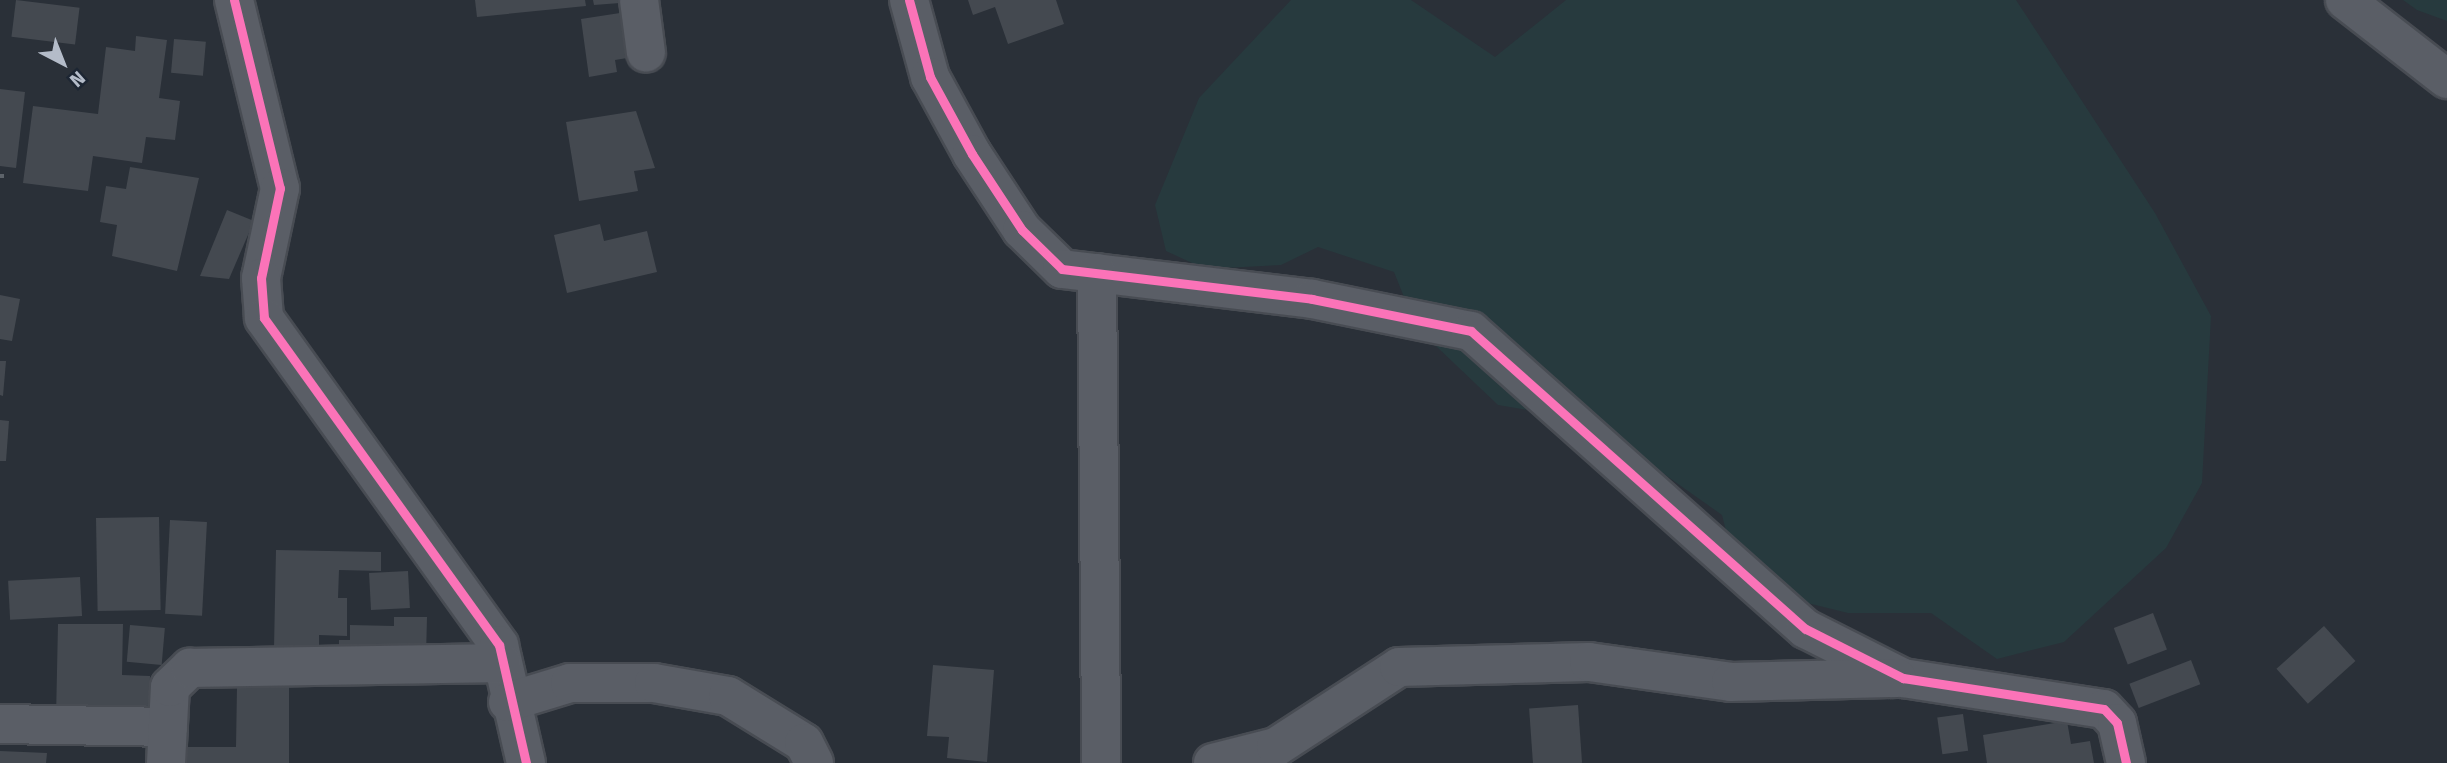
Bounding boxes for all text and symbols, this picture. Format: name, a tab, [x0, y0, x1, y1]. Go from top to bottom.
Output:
north arrow	[28, 28, 98, 98]
text: N	[65, 66, 90, 92]

